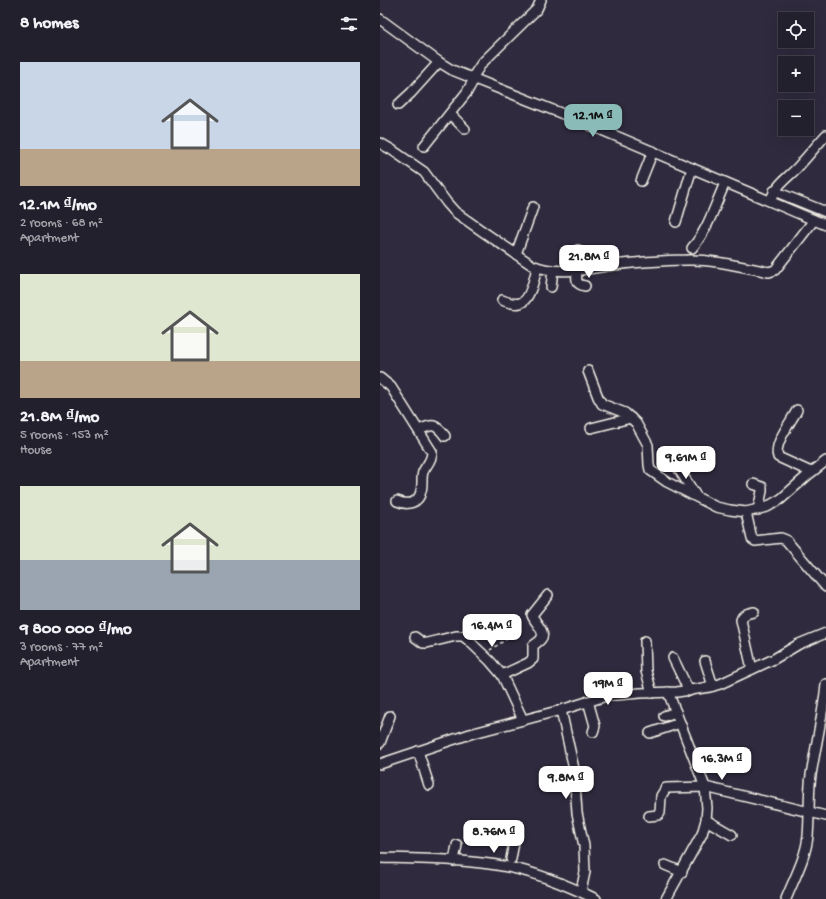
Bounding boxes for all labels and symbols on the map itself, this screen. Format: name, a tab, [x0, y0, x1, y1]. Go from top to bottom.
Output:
pin: 12.1M ₫	[556, 104, 630, 138]
pin: 21.8M ₫	[552, 245, 626, 279]
pin: 9.61M ₫	[649, 446, 723, 480]
pin: 16.4M ₫	[455, 614, 529, 648]
pin: 19M ₫	[580, 672, 636, 706]
pin: 16.3M ₫	[685, 747, 759, 781]
pin: 9.8M ₫	[533, 766, 599, 800]
pin: 8.76M ₫	[457, 820, 531, 854]

